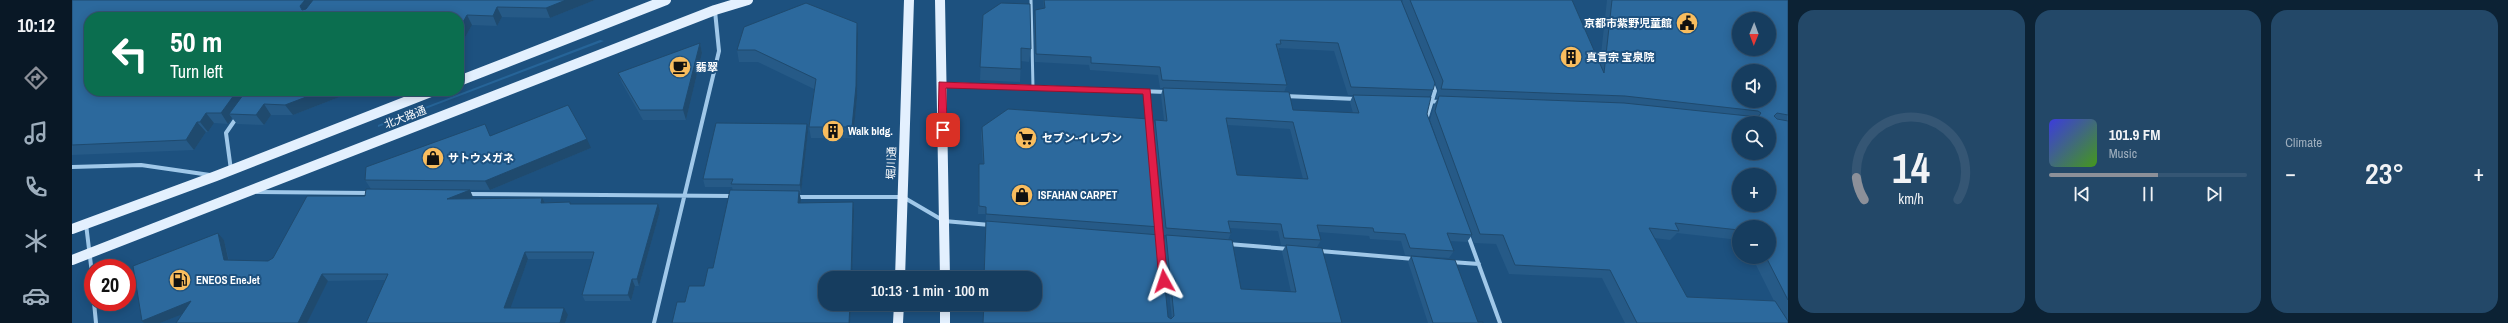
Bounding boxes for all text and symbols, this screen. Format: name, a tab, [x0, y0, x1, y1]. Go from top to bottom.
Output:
public building icon: 京都市紫野児童館	[1674, 10, 1700, 36]
north arrow	[1732, 12, 1776, 56]
map controls	[1732, 12, 1776, 264]
text: 10:12	[17, 13, 55, 38]
place label: 京都市紫野児童館	[1584, 16, 1672, 30]
text: 50 m	[170, 23, 222, 61]
icon: left	[104, 28, 156, 80]
building icon: 真言宗 宝泉院	[1558, 44, 1584, 70]
place label: 真言宗 宝泉院	[1586, 50, 1655, 64]
cafe icon: 翡翠	[667, 54, 693, 80]
text: Turn left	[170, 59, 223, 84]
place label: 翡翠	[696, 60, 718, 74]
icon: directions	[22, 64, 50, 92]
button: sound	[1732, 64, 1776, 108]
street label: 北大路通	[382, 103, 428, 131]
pin	[926, 113, 960, 147]
button: search	[1732, 116, 1776, 160]
building icon: Walk bldg.	[820, 118, 846, 144]
icon: music	[22, 119, 50, 147]
icon: arrive	[932, 119, 954, 141]
place label: Walk bldg.	[848, 124, 893, 138]
text: 101.9 FM	[2109, 124, 2161, 145]
supermarket icon: セブン-イレブン	[1013, 125, 1039, 151]
place label: セブン-イレブン	[1042, 131, 1122, 145]
text: Climate	[2285, 134, 2322, 151]
text: 14	[1892, 139, 1930, 195]
shop icon: サトウメガネ	[420, 145, 446, 171]
text: Music	[2109, 145, 2137, 162]
street label: 堀川通	[883, 146, 899, 180]
place label: サトウメガネ	[448, 151, 514, 165]
text: 23°	[2365, 153, 2404, 193]
text: −	[2285, 158, 2296, 188]
text: +	[2473, 158, 2484, 188]
button: +	[1732, 168, 1776, 212]
icon: phone	[22, 173, 50, 201]
shop icon: ISFAHAN CARPET	[1009, 182, 1035, 208]
icon: previous	[2071, 183, 2093, 205]
icon: pause	[2137, 183, 2159, 205]
icon: next	[2203, 183, 2225, 205]
place label: ISFAHAN CARPET	[1038, 188, 1118, 202]
text: km/h	[1899, 188, 1924, 207]
button: −	[1732, 220, 1776, 264]
icon: climate	[22, 227, 50, 255]
speed limit sign: 20	[84, 259, 136, 311]
position arrow	[1143, 260, 1185, 302]
fuel station icon: ENEOS EneJet	[167, 267, 193, 293]
place label: ENEOS EneJet	[196, 273, 260, 287]
text: 10:13 · 1 min · 100 m	[871, 280, 989, 301]
icon: car	[22, 282, 50, 310]

